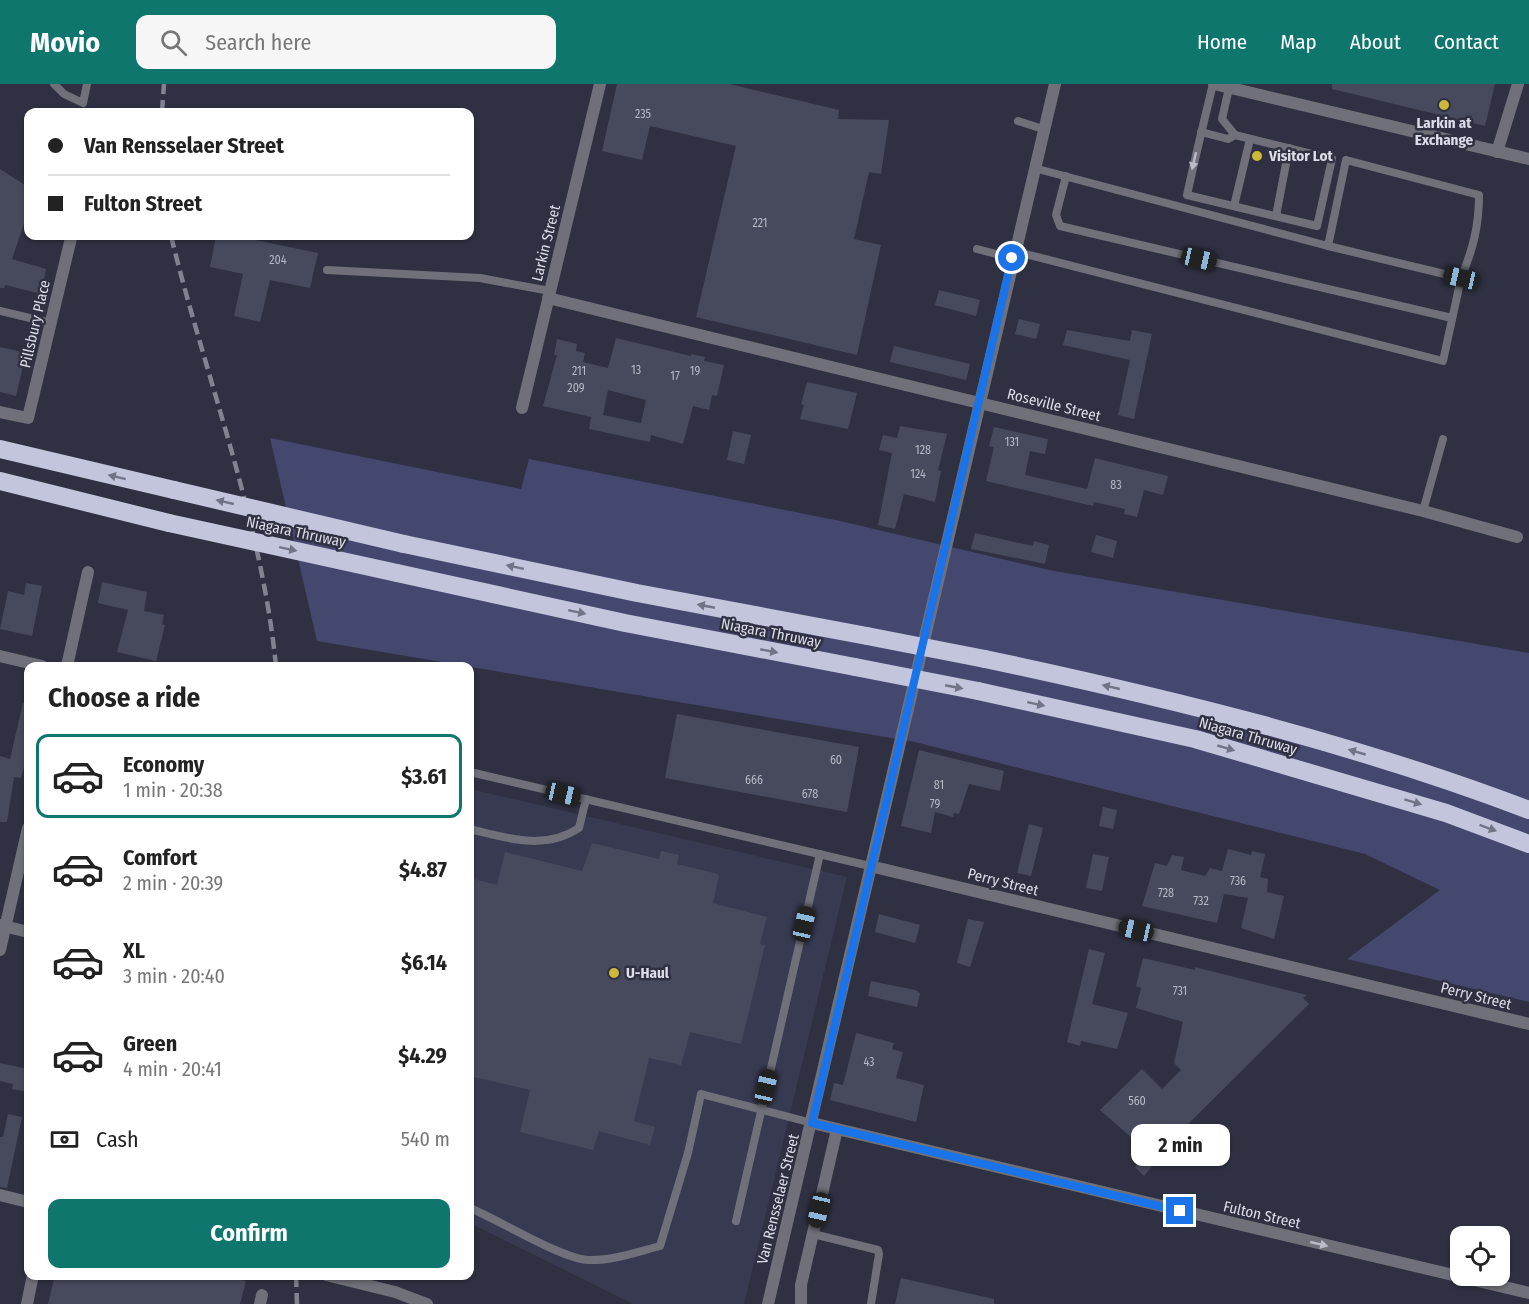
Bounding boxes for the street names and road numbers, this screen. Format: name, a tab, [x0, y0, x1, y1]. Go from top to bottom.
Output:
street label: Larkin Street	[528, 203, 564, 283]
street label: Pillsbury Place	[16, 278, 54, 370]
street label: Roseville Street	[1005, 385, 1103, 425]
street label: Niagara Thruway	[245, 513, 348, 551]
street label: Niagara Thruway	[720, 615, 823, 652]
street label: Niagara Thruway	[1197, 713, 1299, 759]
street label: Perry Street	[966, 865, 1040, 900]
street label: Perry Street	[1439, 979, 1513, 1014]
street label: Van Rensselaer Street	[753, 1132, 803, 1266]
street label: Fulton Street	[1222, 1197, 1302, 1233]

